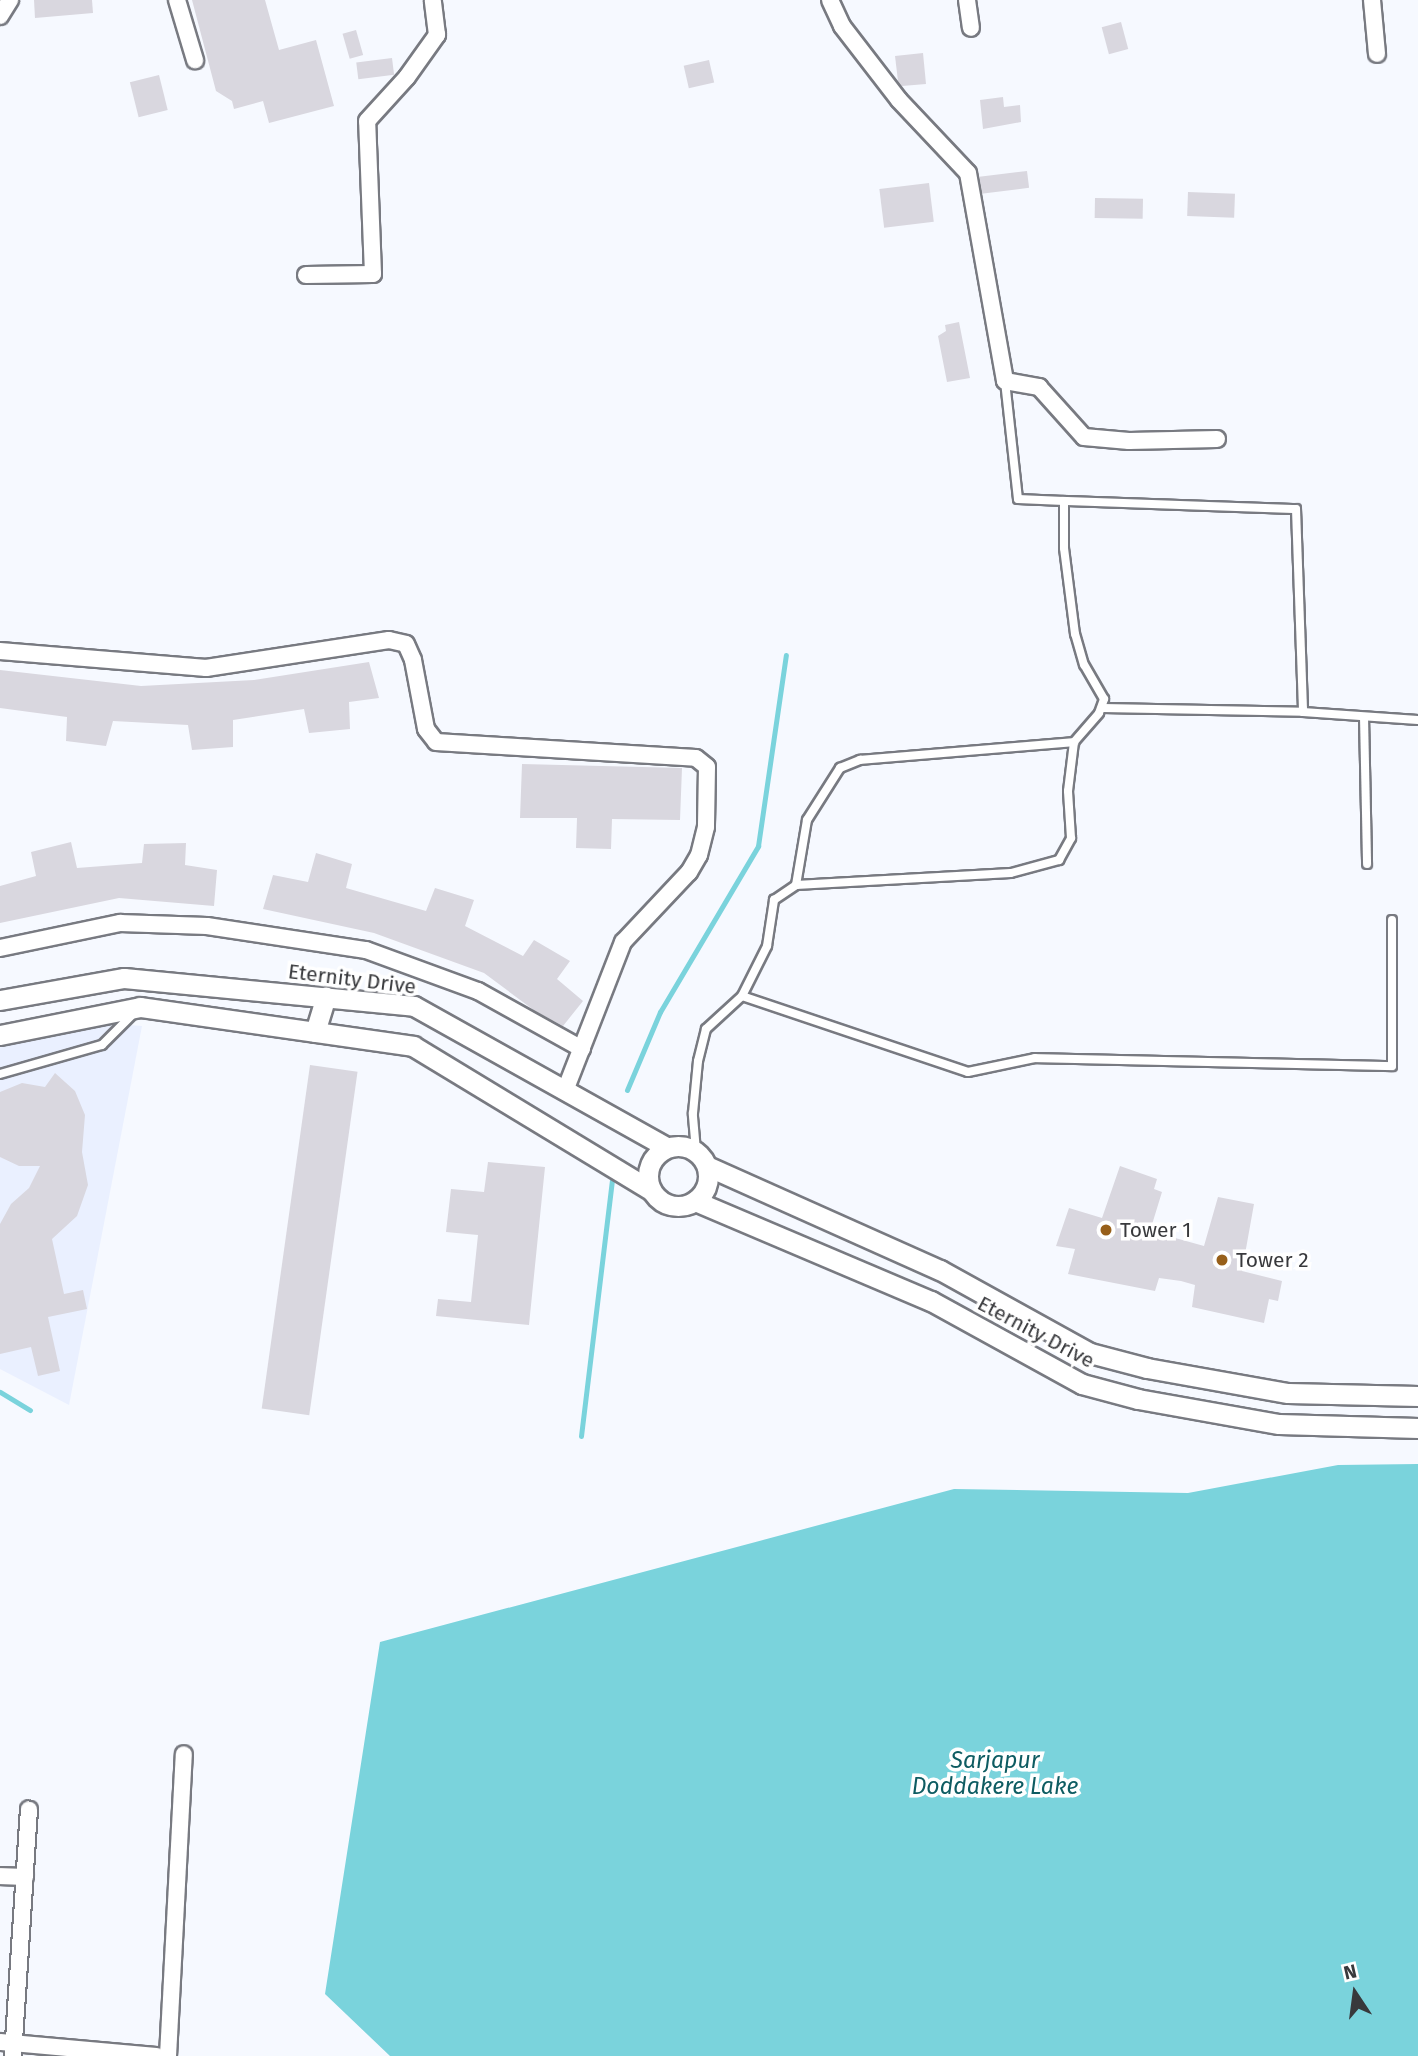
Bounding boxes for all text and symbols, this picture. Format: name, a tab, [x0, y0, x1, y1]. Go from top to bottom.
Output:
street label: Eternity Drive	[287, 959, 417, 999]
place label: Tower 1	[1120, 1217, 1191, 1243]
marker: Tower 1	[1098, 1222, 1114, 1238]
place label: Tower 2	[1236, 1247, 1309, 1273]
marker: Tower 2	[1214, 1252, 1230, 1268]
street label: Eternity Drive	[973, 1291, 1099, 1373]
water label: Sarjapur Doddakere Lake	[912, 1746, 1078, 1800]
north arrow	[1320, 1958, 1390, 2028]
text: N	[1341, 1959, 1359, 1985]

